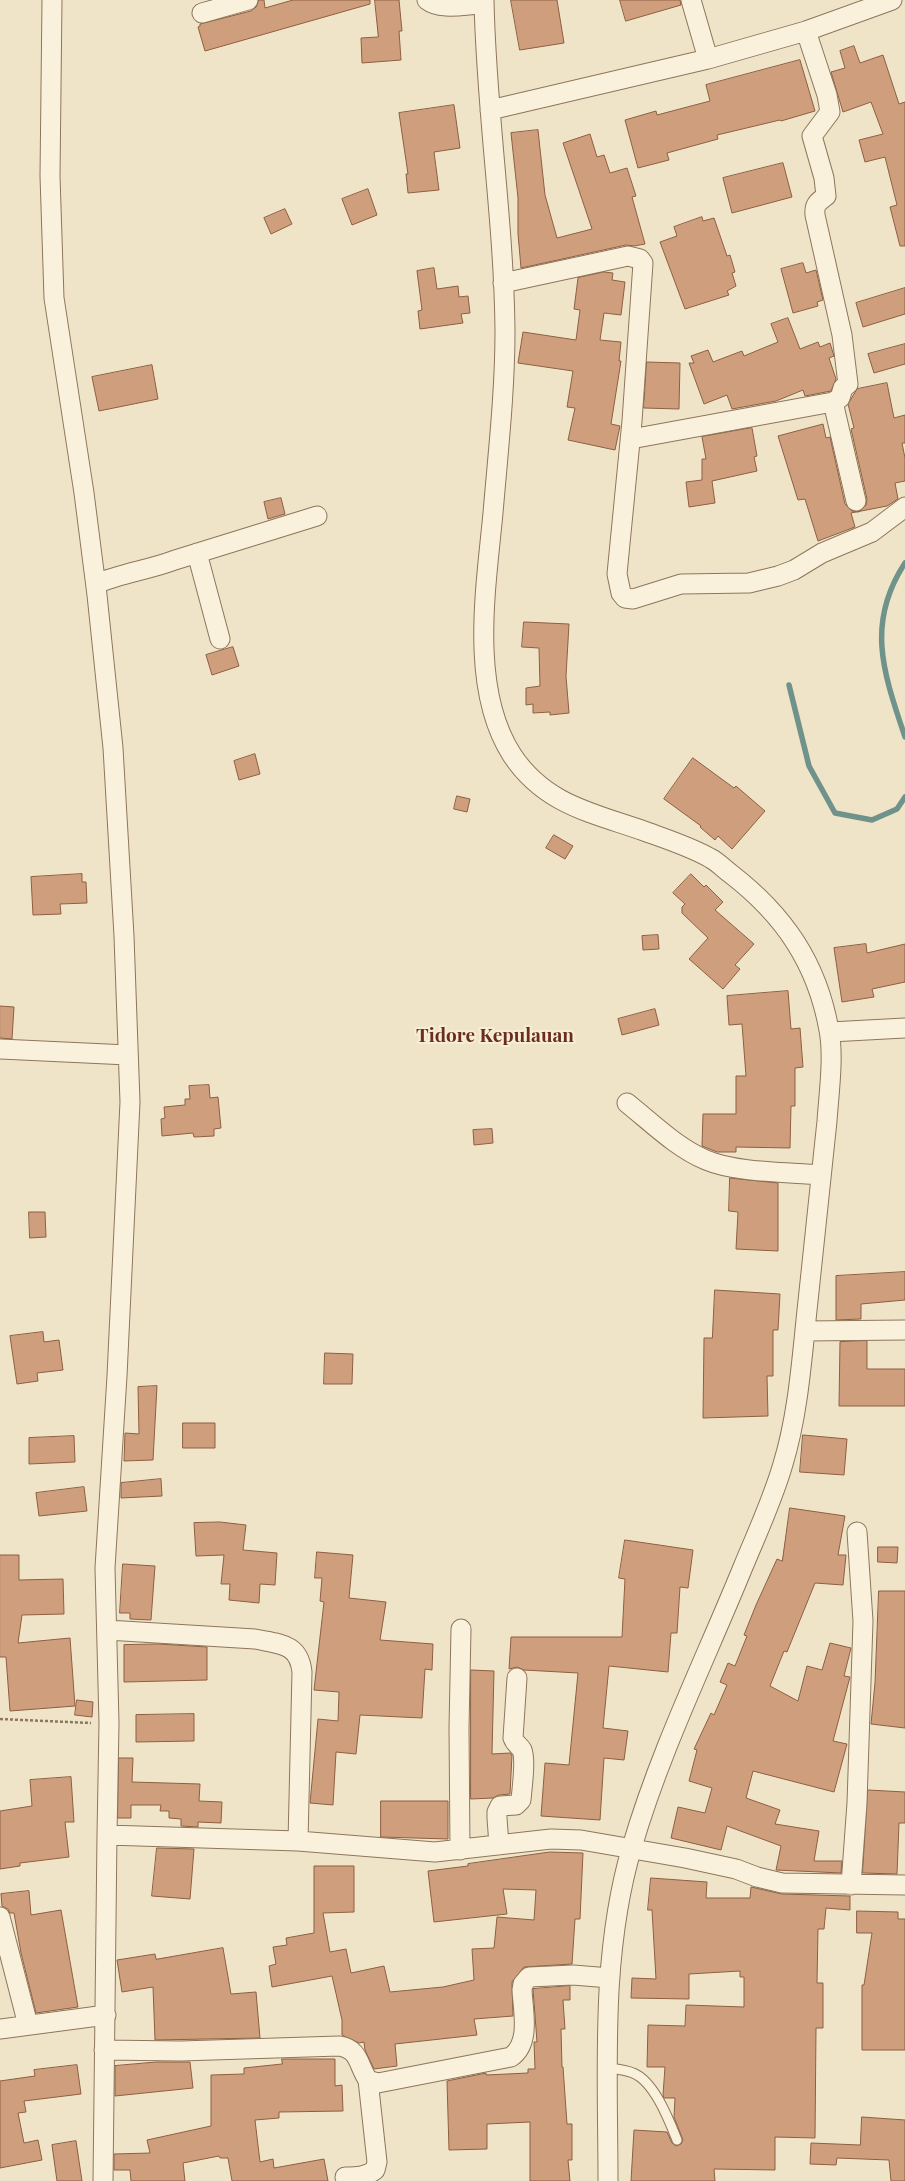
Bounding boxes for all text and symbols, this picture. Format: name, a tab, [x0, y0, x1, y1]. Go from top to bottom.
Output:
district label: Tidore Kepulauan	[416, 1025, 574, 1047]

